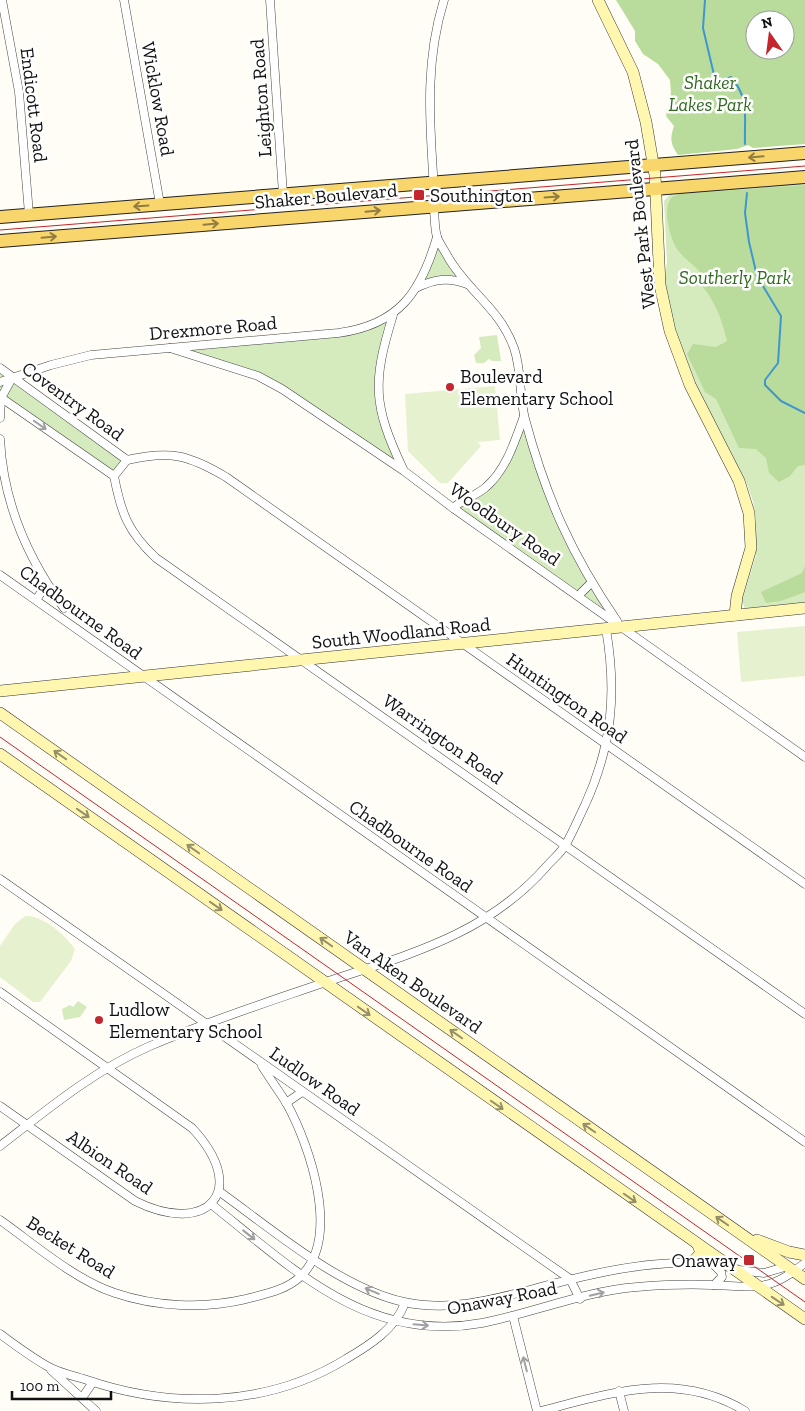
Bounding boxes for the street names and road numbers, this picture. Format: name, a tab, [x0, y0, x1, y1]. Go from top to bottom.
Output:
street label: Leighton Road	[245, 38, 277, 158]
street label: Wicklow Road	[137, 40, 179, 158]
street label: Endicott Road	[16, 46, 53, 164]
street label: West Park Boulevard	[620, 138, 660, 310]
street label: Shaker Boulevard	[254, 178, 399, 214]
street label: Drexmore Road	[148, 311, 278, 345]
street label: Coventry Road	[18, 356, 129, 446]
street label: Woodbury Road	[445, 477, 565, 571]
street label: Chadbourne Road	[15, 560, 147, 665]
street label: South Woodland Road	[311, 612, 492, 654]
street label: Huntington Road	[502, 648, 632, 748]
street label: Warrington Road	[378, 689, 508, 789]
street label: Chadbourne Road	[345, 795, 478, 898]
street label: Van Aken Boulevard	[339, 925, 487, 1039]
street label: Ludlow Road	[265, 1041, 365, 1121]
street label: Albion Road	[63, 1125, 158, 1199]
street label: Becket Road	[23, 1211, 120, 1284]
street label: Onaway Road	[445, 1276, 559, 1320]

